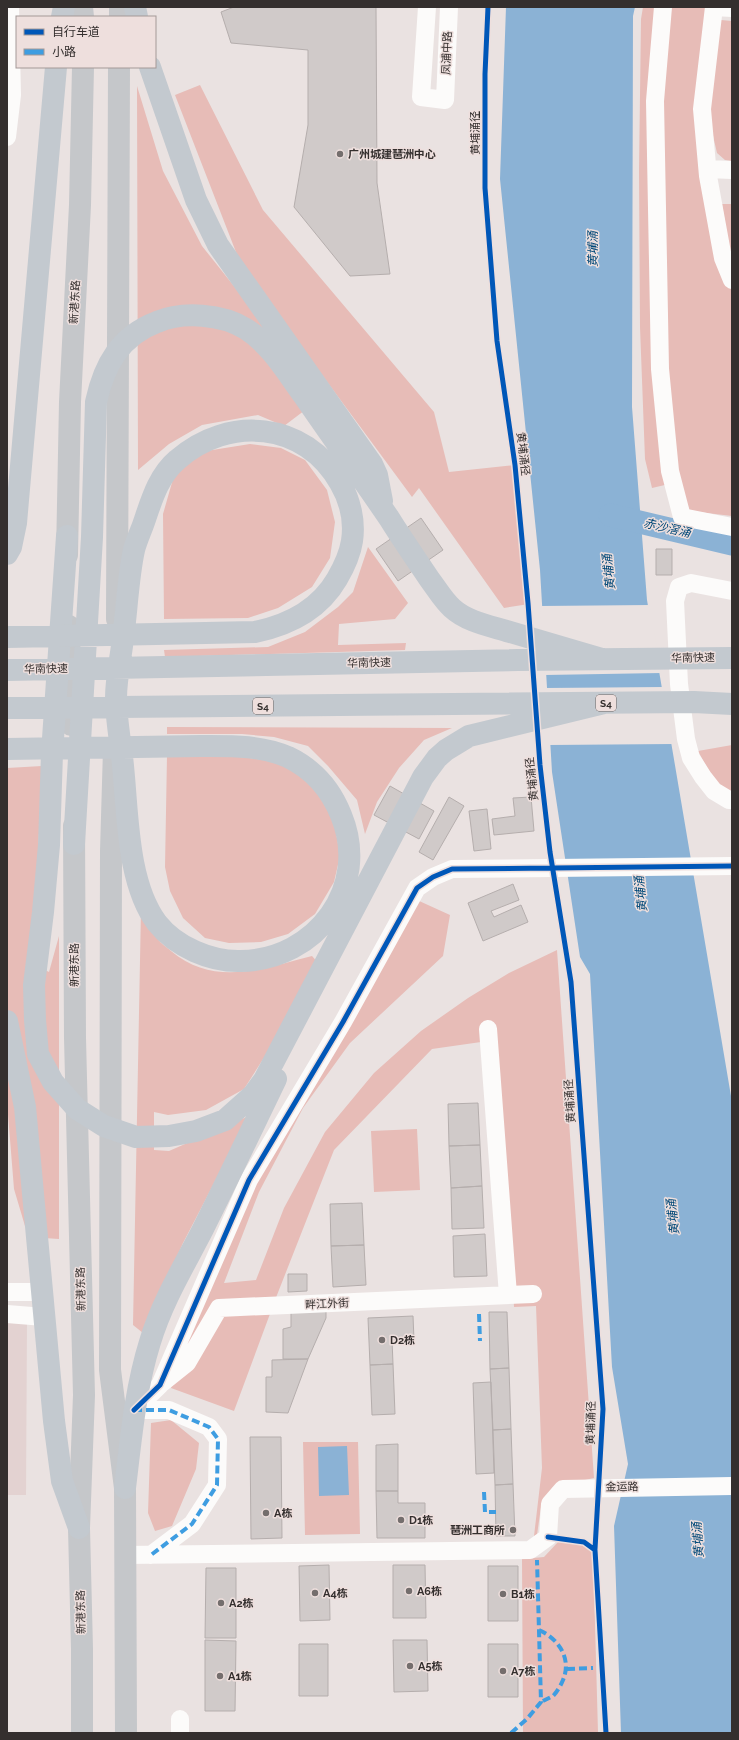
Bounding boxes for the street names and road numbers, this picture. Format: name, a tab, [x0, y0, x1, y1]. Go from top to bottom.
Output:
street label: 凤浦中路	[440, 31, 454, 75]
street label: 黄埔涌径	[469, 111, 482, 155]
street label: 新港东路	[67, 280, 83, 324]
street label: 黄埔涌径	[514, 431, 532, 477]
street label: 华南快速	[671, 651, 715, 665]
street label: 华南快速	[347, 656, 391, 670]
street label: 华南快速	[24, 662, 68, 676]
road number: S4	[596, 695, 616, 711]
road number: S4	[253, 698, 273, 714]
street label: 黄埔涌径	[523, 756, 541, 802]
street label: 新港东路	[68, 943, 81, 987]
street label: 黄埔涌径	[562, 1079, 578, 1123]
street label: 新港东路	[74, 1267, 88, 1311]
street label: 畔江外街	[305, 1296, 349, 1312]
street label: 黄埔涌径	[584, 1401, 598, 1445]
street label: 金运路	[605, 1480, 639, 1494]
street label: 新港东路	[74, 1590, 88, 1634]

